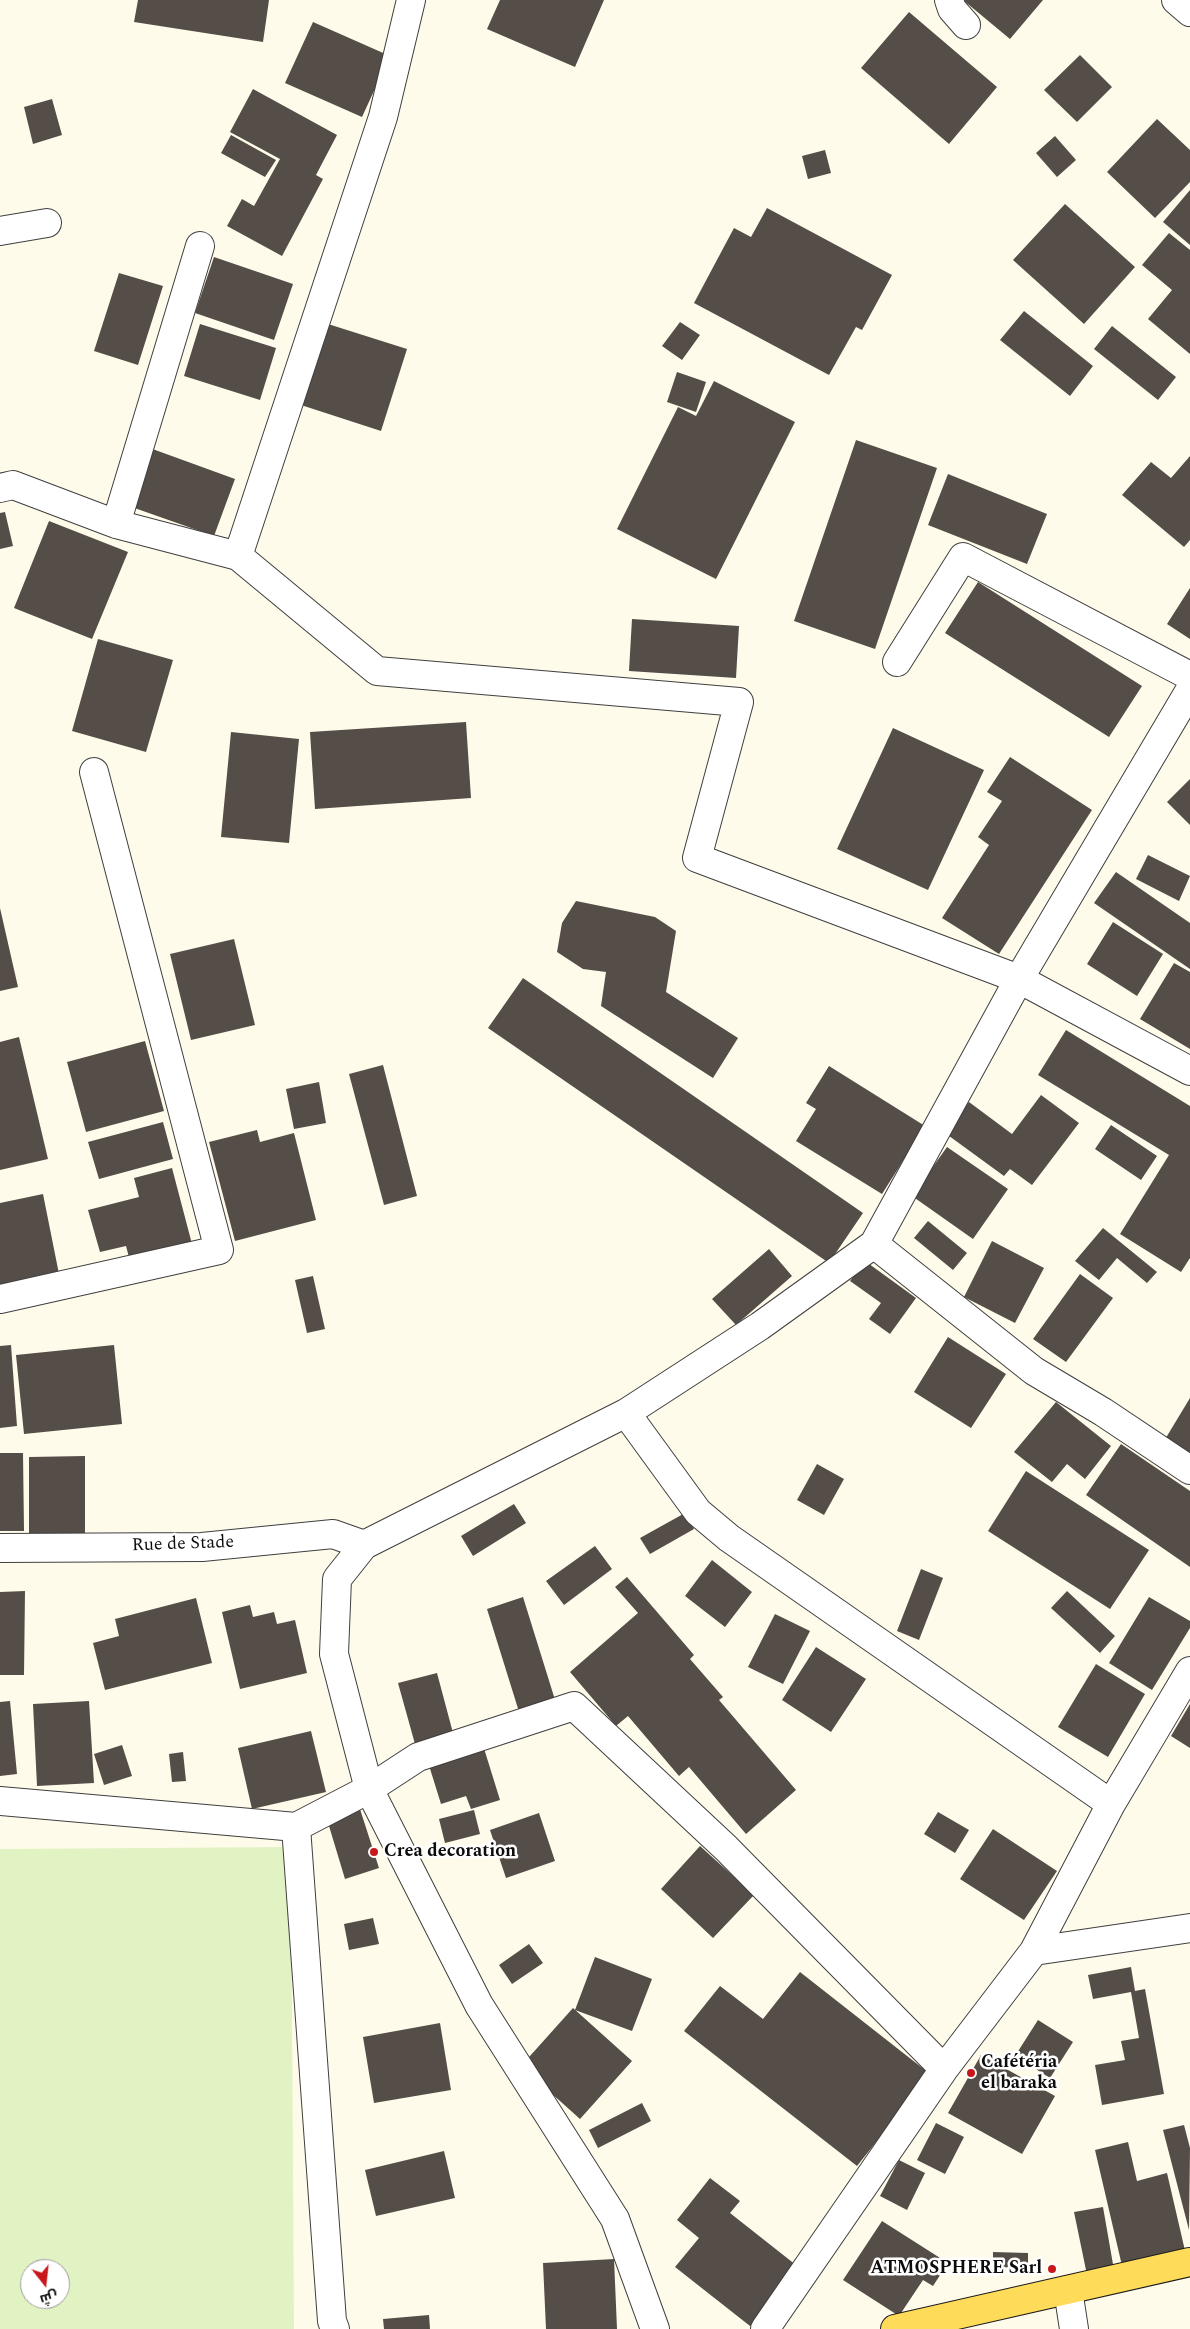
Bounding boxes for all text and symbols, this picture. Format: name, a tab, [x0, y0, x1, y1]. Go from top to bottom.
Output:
street label: Rue de Stade	[132, 1532, 234, 1558]
place label: Crea decoration	[384, 1841, 516, 1863]
marker: Crea decoration	[368, 1846, 380, 1858]
place label: Cafétéria el baraka	[981, 2052, 1057, 2094]
marker: Cafétéria el baraka	[965, 2067, 977, 2079]
place label: ATMOSPHERE Sarl	[871, 2258, 1042, 2280]
north arrow	[20, 2259, 70, 2309]
marker: ATMOSPHERE Sarl	[1046, 2263, 1058, 2275]
text: ش	[37, 2285, 61, 2311]

